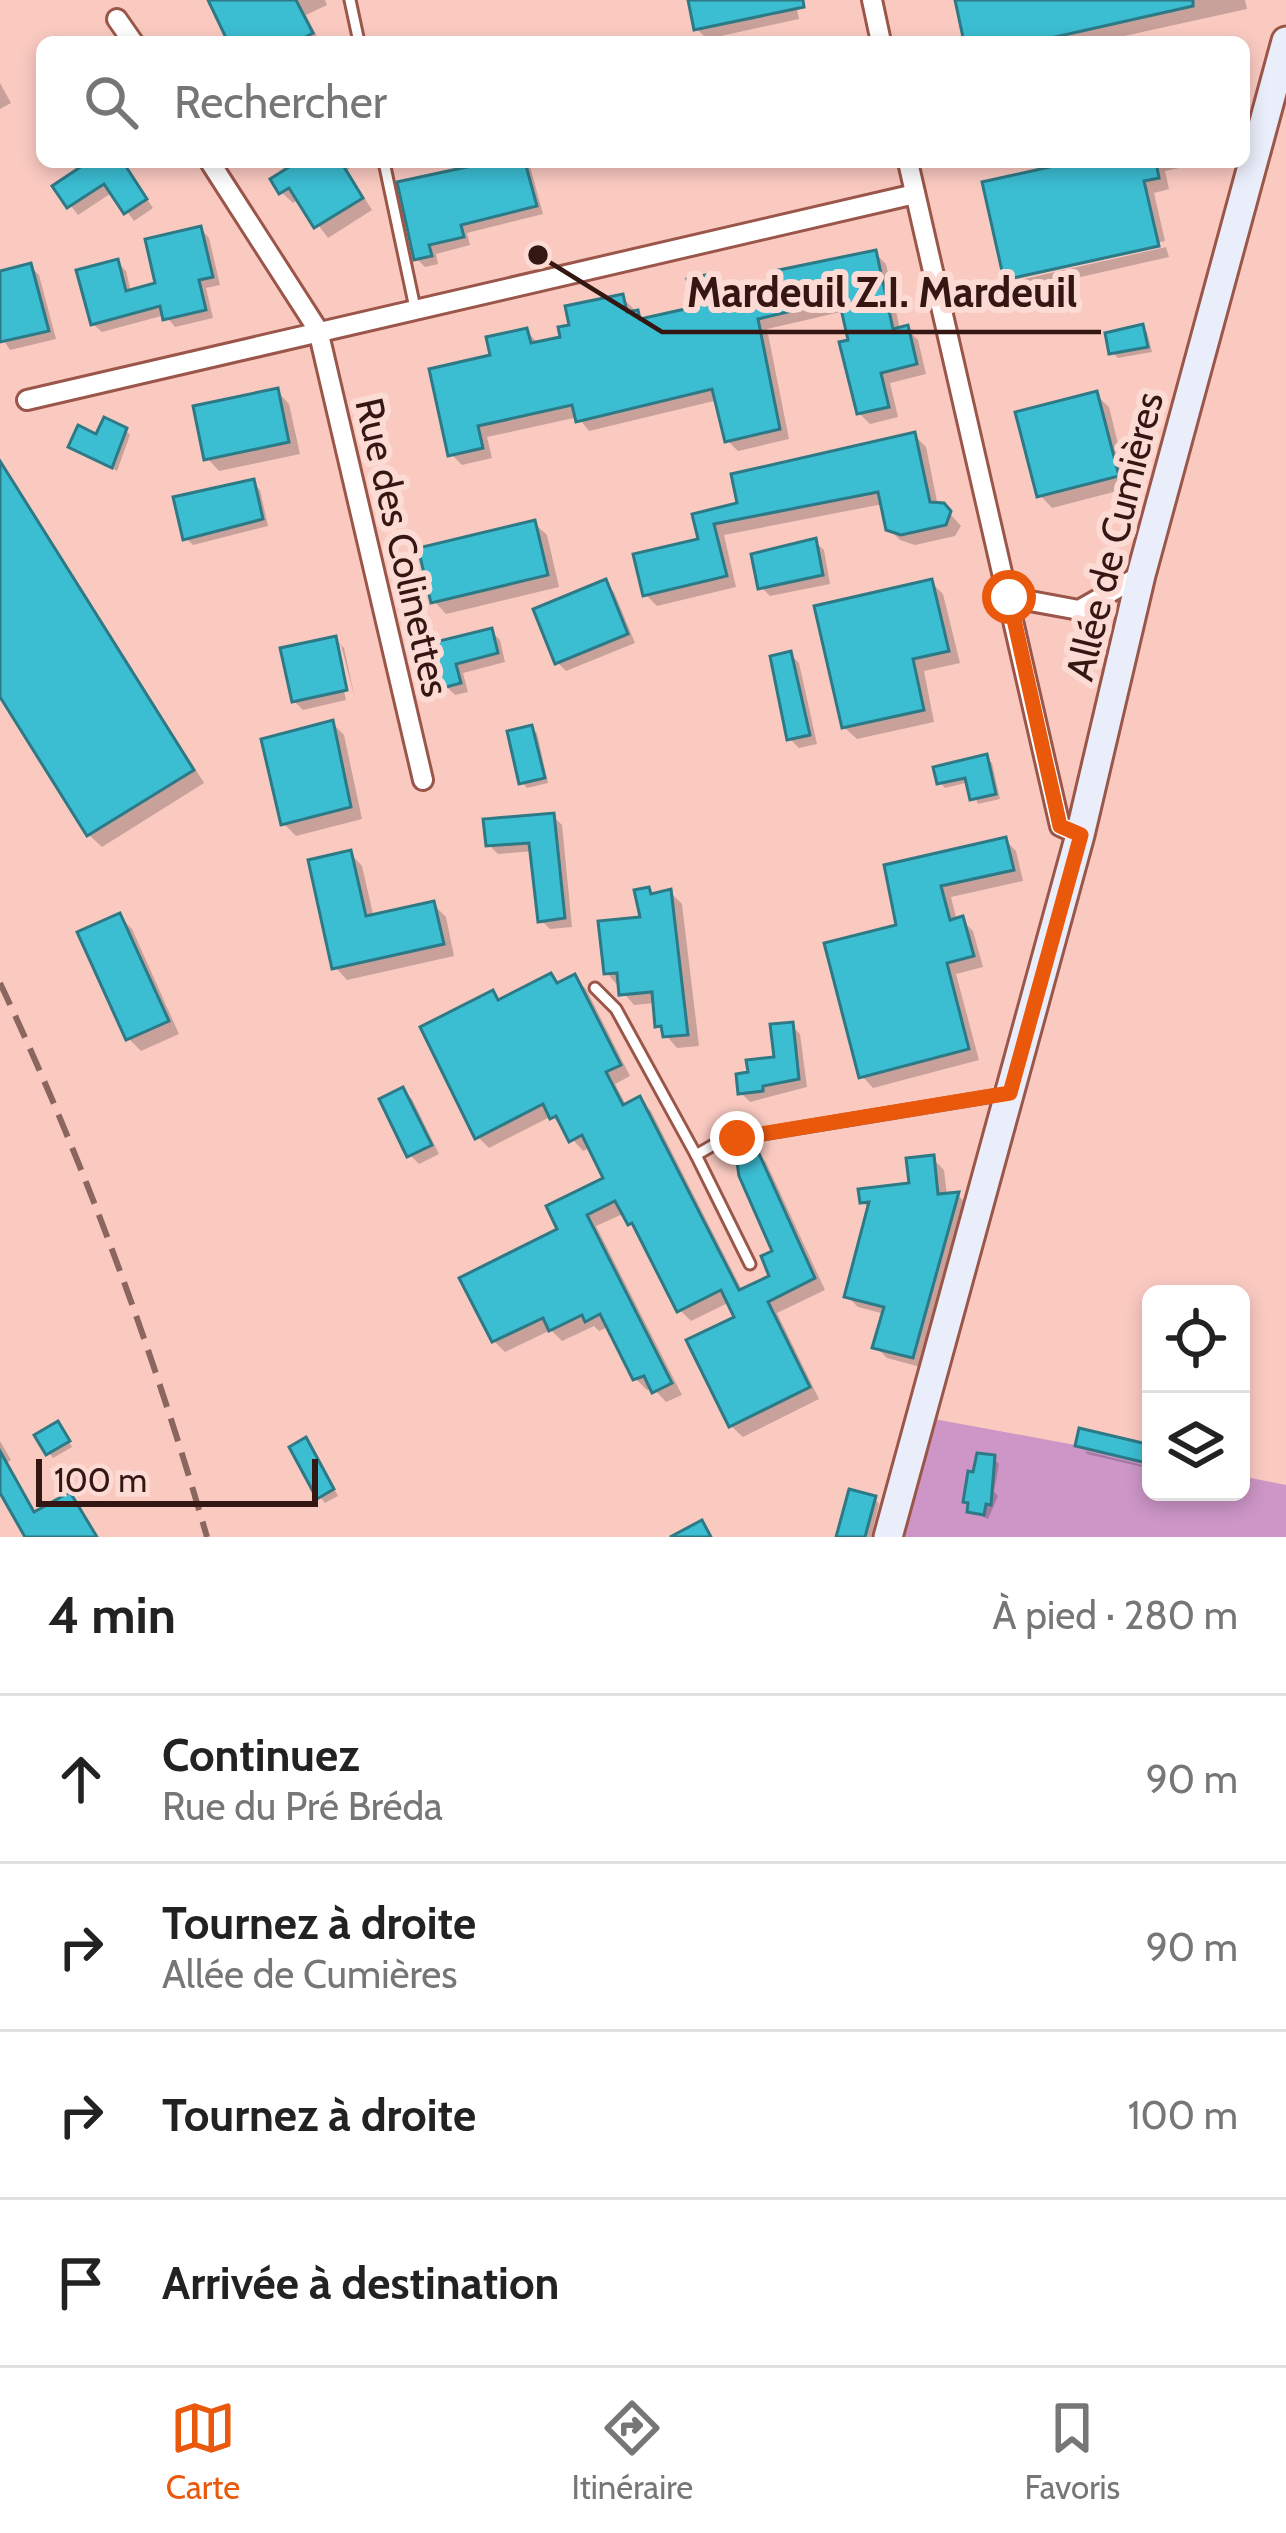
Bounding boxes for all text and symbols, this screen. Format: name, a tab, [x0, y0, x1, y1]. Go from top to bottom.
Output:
search box	[36, 36, 1250, 168]
icon: search	[78, 69, 144, 135]
text: Rechercher	[174, 75, 387, 129]
callout: Mardeuil Z.I. Mardeuil	[662, 254, 1101, 332]
text: Mardeuil Z.I. Mardeuil	[687, 266, 1077, 318]
street label: Allée de Cumières	[1055, 387, 1173, 685]
street label: Rue des Colinettes	[345, 393, 461, 701]
route start	[982, 570, 1036, 624]
route end	[710, 1111, 764, 1165]
map controls	[1142, 1285, 1250, 1501]
button: locate	[1142, 1285, 1250, 1393]
button: layers	[1142, 1393, 1250, 1501]
scale bar	[36, 1453, 318, 1506]
text: 100 m	[54, 1460, 147, 1500]
text: 4 min	[48, 1584, 176, 1646]
text: À pied · 280 m	[992, 1591, 1238, 1639]
text: Continuez	[162, 1728, 359, 1782]
icon: ahead	[48, 1746, 114, 1812]
text: 90 m	[1146, 1755, 1238, 1803]
text: Rue du Pré Bréda	[162, 1782, 443, 1830]
text: Tournez à droite	[162, 1896, 476, 1950]
icon: right	[48, 1914, 114, 1980]
text: 90 m	[1146, 1923, 1238, 1971]
text: Allée de Cumières	[162, 1950, 457, 1998]
icon: right	[48, 2082, 114, 2148]
text: Tournez à droite	[162, 2088, 476, 2142]
text: 100 m	[1128, 2091, 1238, 2139]
icon: arrive	[48, 2250, 114, 2316]
text: Arrivée à destination	[162, 2256, 559, 2310]
tab: Carte	[166, 2395, 240, 2507]
tab: Itinéraire	[572, 2395, 693, 2507]
tab: Favoris	[1024, 2395, 1120, 2507]

